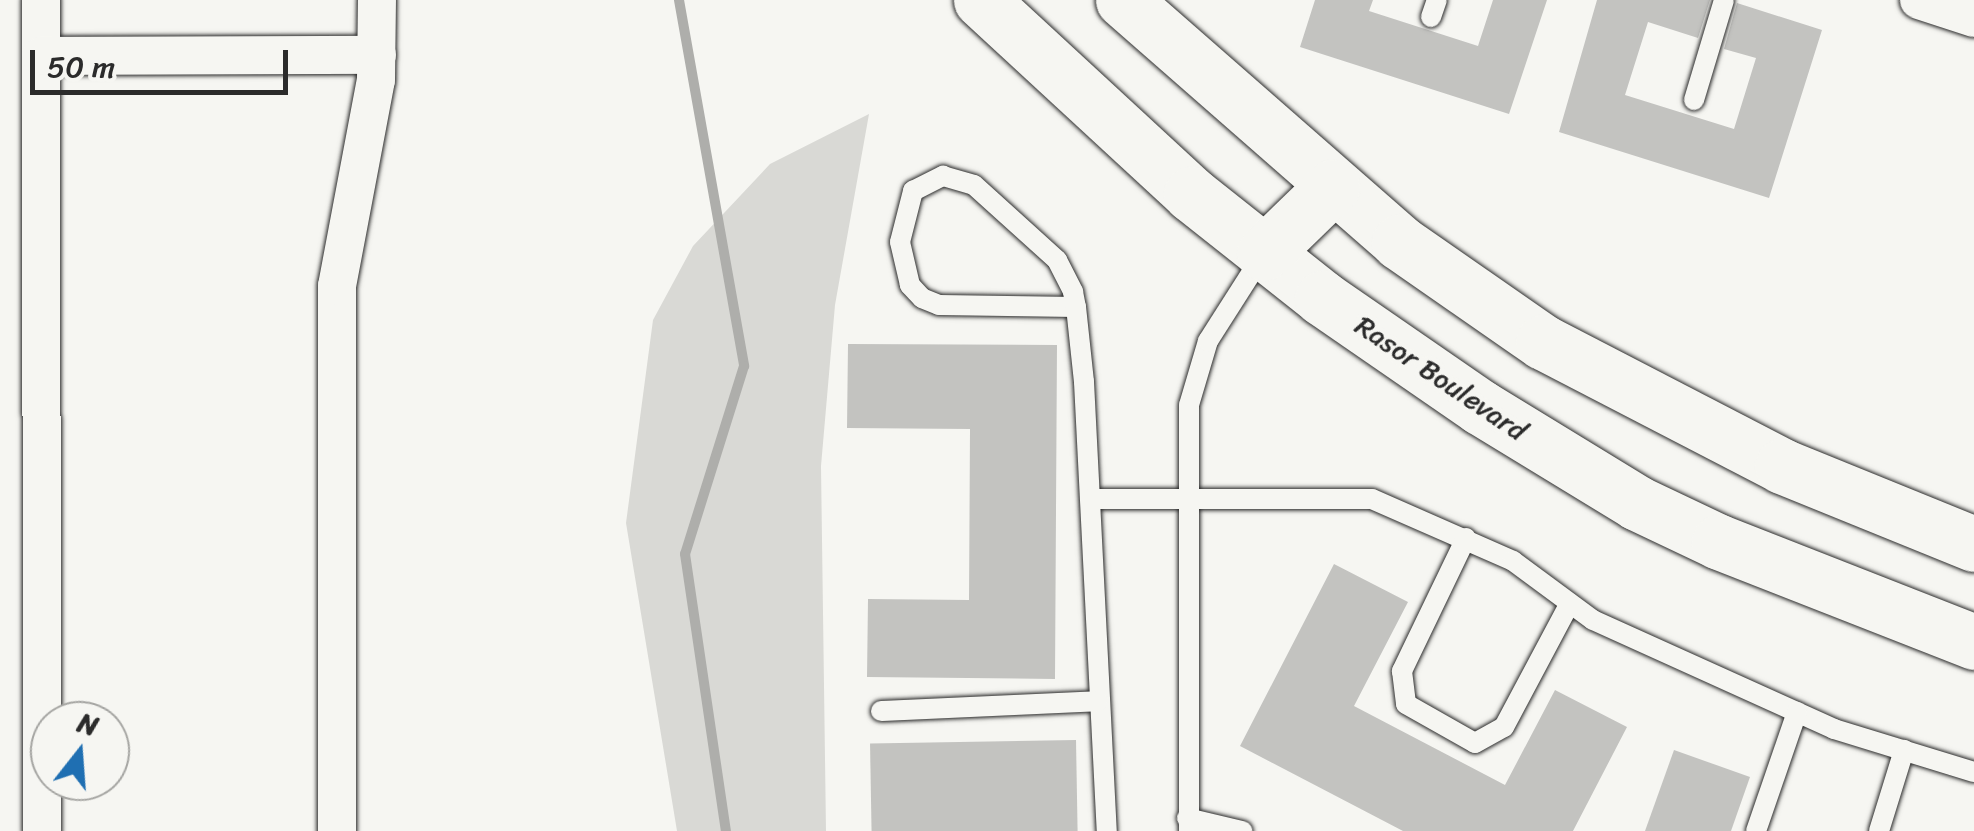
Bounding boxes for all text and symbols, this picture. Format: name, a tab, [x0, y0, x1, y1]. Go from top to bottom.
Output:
scale bar	[35, 30, 292, 92]
text: 50 m	[47, 40, 115, 94]
street label: Rasor Boulevard	[1349, 309, 1533, 447]
text: N	[72, 697, 105, 750]
north arrow	[30, 701, 130, 801]

